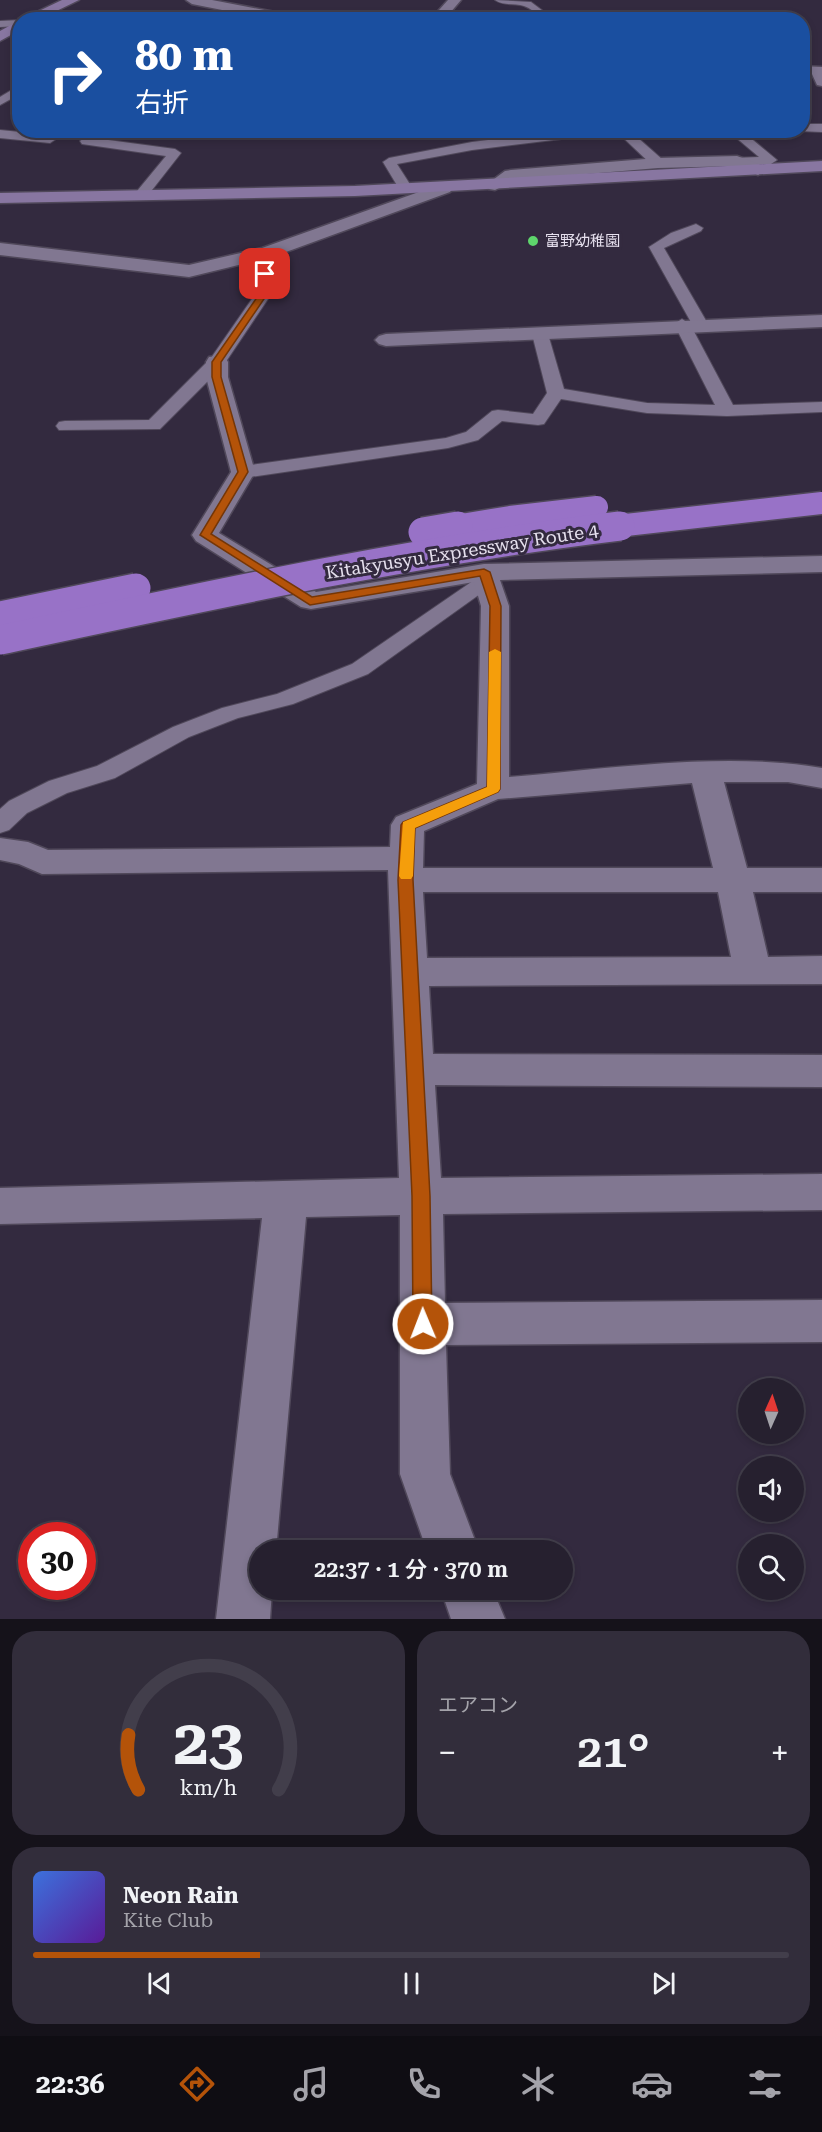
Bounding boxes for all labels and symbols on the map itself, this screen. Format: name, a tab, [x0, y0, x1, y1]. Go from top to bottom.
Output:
place label: 富野幼稚園	[545, 232, 620, 250]
marker: 富野幼稚園	[526, 234, 540, 248]
pin	[239, 248, 290, 299]
street label: Kitakyusyu Expressway Route 4	[324, 519, 600, 583]
position arrow	[391, 1292, 455, 1356]
north arrow	[738, 1378, 804, 1444]
speed limit sign: 30	[18, 1522, 96, 1600]

